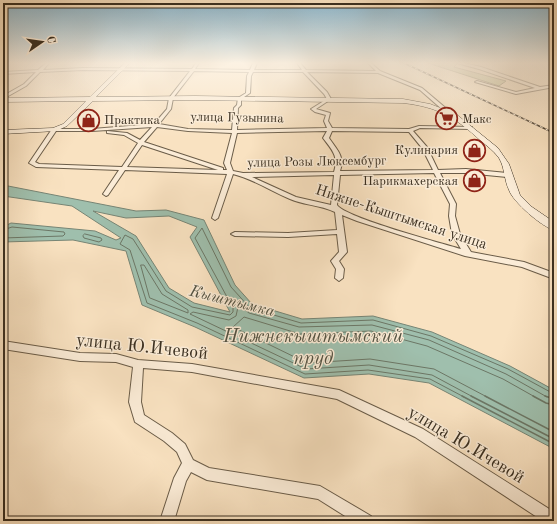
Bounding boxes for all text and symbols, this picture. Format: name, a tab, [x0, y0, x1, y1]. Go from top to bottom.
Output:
north arrow	[22, 22, 62, 62]
text: С	[44, 35, 56, 45]
supermarket icon: Макс	[433, 106, 459, 132]
shop icon: Практика	[75, 107, 101, 133]
street label: улица Гузынина	[190, 111, 284, 125]
place label: Макс	[462, 113, 492, 126]
place label: Практика	[104, 114, 161, 127]
shop icon: Кулинария	[461, 137, 487, 163]
place label: Кулинария	[395, 144, 458, 157]
street label: улица Розы Люксембург	[247, 154, 387, 170]
shop icon: Парикмахерская	[461, 168, 487, 194]
place label: Парикмахерская	[363, 175, 458, 188]
street label: Нижне-Кыштымская улица	[313, 183, 489, 253]
water label: Кыштымка	[187, 283, 277, 320]
water label: Нижнекыштымский пруд	[222, 328, 403, 369]
street label: улица Ю.Ичевой	[75, 331, 209, 363]
street label: улица Ю.Ичевой	[405, 403, 527, 487]

